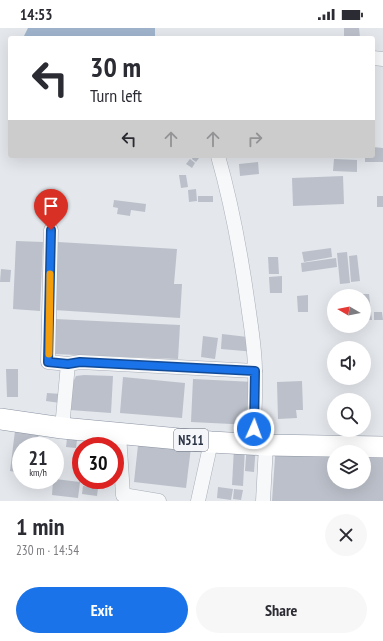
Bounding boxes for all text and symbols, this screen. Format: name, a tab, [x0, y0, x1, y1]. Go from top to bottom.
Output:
text: 14:53	[20, 5, 52, 24]
text: 30 m	[90, 48, 141, 85]
icon: left	[24, 52, 76, 104]
text: Turn left	[90, 84, 142, 107]
icon: left	[118, 128, 140, 150]
icon: ahead	[160, 128, 182, 150]
icon: ahead	[202, 128, 224, 150]
icon: right	[244, 128, 266, 150]
pin	[34, 189, 68, 230]
icon: arrive	[40, 195, 62, 217]
north arrow	[327, 289, 371, 333]
map controls	[327, 289, 371, 489]
button: sound	[327, 341, 371, 385]
button: search	[327, 393, 371, 437]
position arrow	[233, 408, 275, 450]
road number: N511	[174, 429, 208, 451]
speed limit sign: 30	[72, 437, 124, 489]
text: 21	[28, 445, 48, 471]
button: layers	[327, 445, 371, 489]
text: km/h	[29, 466, 47, 479]
text: 1 min	[16, 511, 64, 542]
button: close	[325, 514, 367, 556]
text: 230 m · 14:54	[16, 542, 79, 559]
button: Exit	[16, 587, 188, 633]
button: Share	[196, 587, 367, 633]

